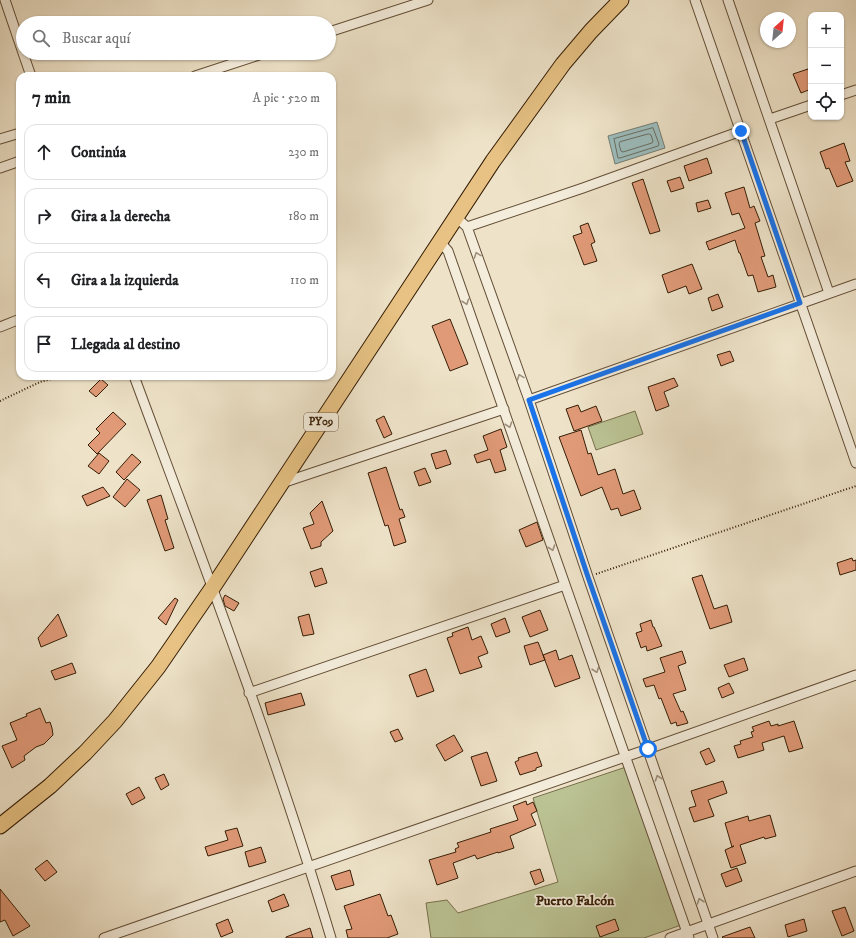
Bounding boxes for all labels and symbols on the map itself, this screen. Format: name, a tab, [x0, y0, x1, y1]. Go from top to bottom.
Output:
north arrow	[760, 12, 796, 48]
route end	[732, 122, 750, 140]
one-way arrow	[473, 251, 482, 258]
one-way arrow	[462, 299, 470, 306]
one-way arrow	[517, 374, 525, 381]
road number: PY09	[304, 413, 338, 431]
one-way arrow	[505, 421, 513, 428]
one-way arrow	[548, 544, 556, 551]
one-way arrow	[591, 667, 599, 674]
route start	[639, 740, 657, 758]
one-way arrow	[654, 775, 663, 782]
district label: Puerto Falcón	[536, 892, 615, 910]
one-way arrow	[697, 898, 705, 905]

